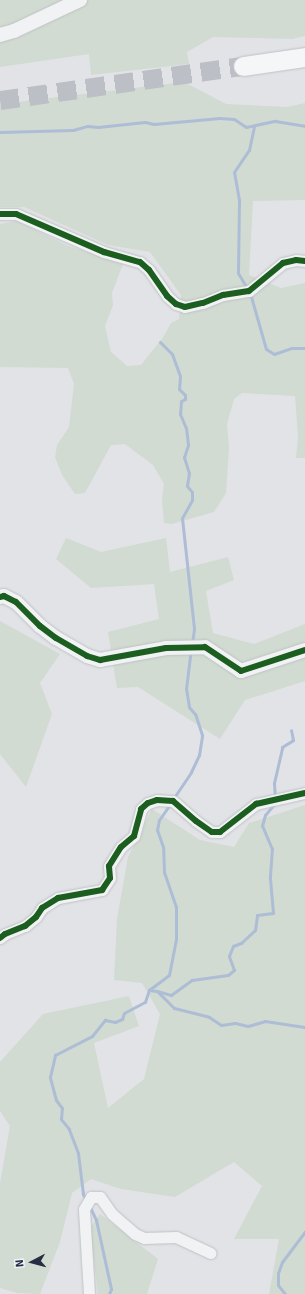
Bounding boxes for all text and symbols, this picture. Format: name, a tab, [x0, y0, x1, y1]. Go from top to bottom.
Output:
north arrow	[12, 1242, 52, 1282]
text: N	[13, 1259, 26, 1268]

